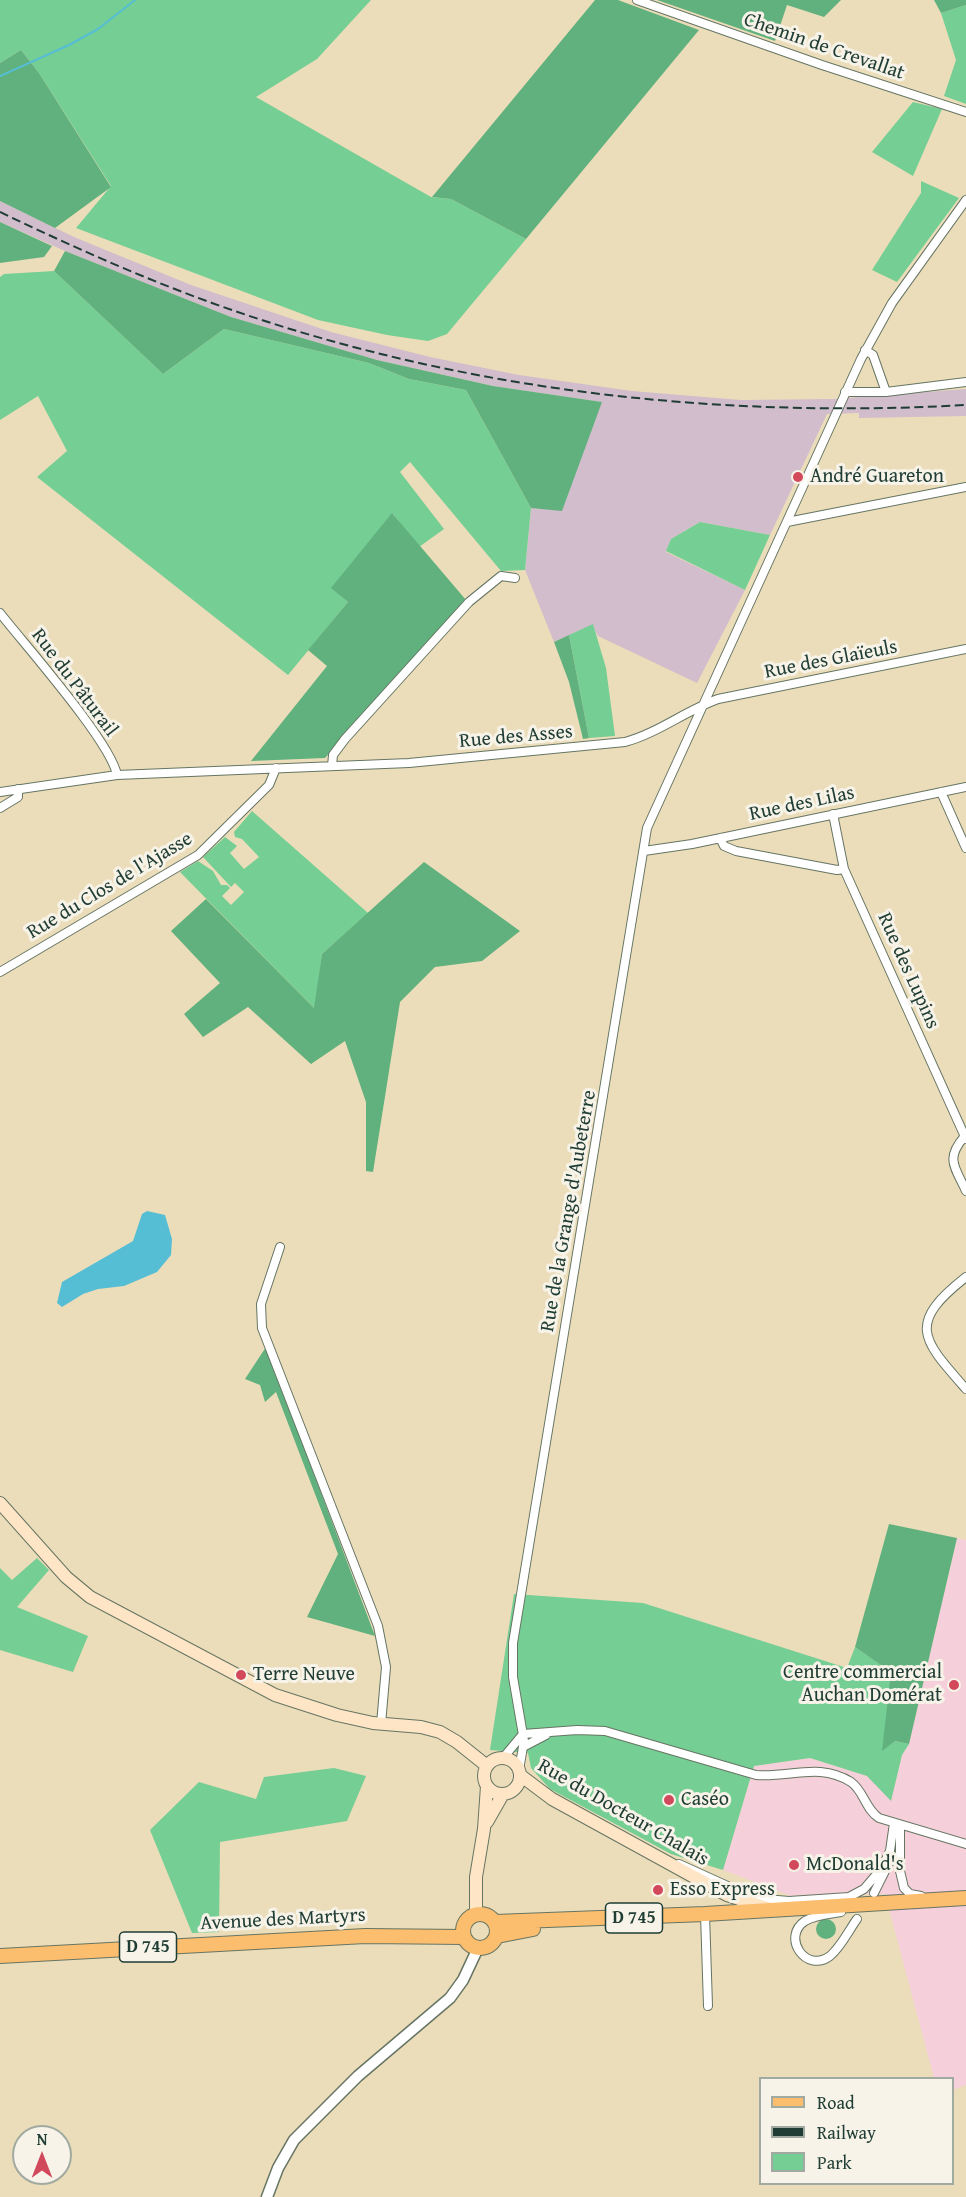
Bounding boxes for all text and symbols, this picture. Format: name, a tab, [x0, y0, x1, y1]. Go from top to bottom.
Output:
street label: Chemin de Crevallat	[740, 8, 908, 86]
place label: André Guareton	[810, 465, 944, 489]
marker: André Guareton	[791, 470, 805, 484]
street label: Rue du Pâturail	[26, 624, 122, 742]
street label: Rue des Glaïeuls	[763, 635, 899, 685]
street label: Rue des Asses	[458, 720, 574, 754]
street label: Rue des Lilas	[747, 781, 857, 827]
street label: Rue du Clos de l'Ajasse	[23, 827, 197, 945]
street label: Rue des Lupins	[872, 909, 944, 1033]
street label: Rue de la Grange d'Aubeterre	[536, 1088, 602, 1334]
place label: Centre commercial Auchan Domérat	[783, 1661, 942, 1708]
place label: Terre Neuve	[253, 1663, 355, 1687]
marker: Terre Neuve	[234, 1668, 248, 1682]
marker: Centre commercial Auchan Domérat	[947, 1678, 961, 1692]
street label: Rue du Docteur Chalais	[533, 1754, 713, 1872]
place label: Caséo	[681, 1788, 729, 1812]
marker: Caséo	[662, 1793, 676, 1807]
place label: McDonald's	[806, 1853, 904, 1877]
marker: McDonald's	[787, 1858, 801, 1872]
place label: Esso Express	[670, 1878, 775, 1902]
marker: Esso Express	[651, 1883, 665, 1897]
road number: D 745	[606, 1903, 662, 1933]
street label: Avenue des Martyrs	[200, 1904, 366, 1936]
road number: D 745	[120, 1932, 176, 1962]
legend	[759, 2077, 954, 2185]
text: Road	[817, 2089, 855, 2116]
text: Railway	[817, 2119, 876, 2146]
north arrow	[12, 2125, 72, 2185]
text: N	[37, 2127, 47, 2151]
text: Park	[817, 2149, 852, 2176]

